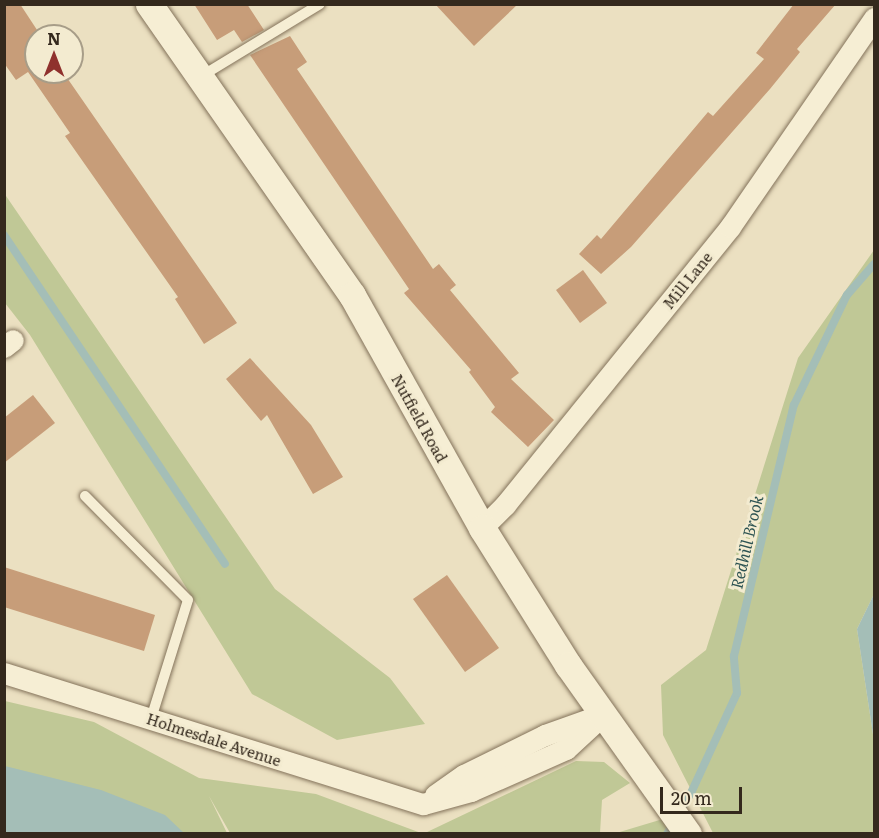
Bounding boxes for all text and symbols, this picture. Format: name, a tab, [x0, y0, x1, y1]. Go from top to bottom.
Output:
north arrow	[24, 24, 84, 84]
text: N	[47, 26, 61, 50]
street label: Mill Lane	[659, 248, 715, 312]
street label: Nutfield Road	[388, 371, 452, 465]
water label: Redhill Brook	[726, 493, 766, 591]
street label: Holmesdale Avenue	[144, 709, 284, 769]
scale bar	[663, 775, 746, 813]
text: 20 m	[671, 784, 712, 811]

